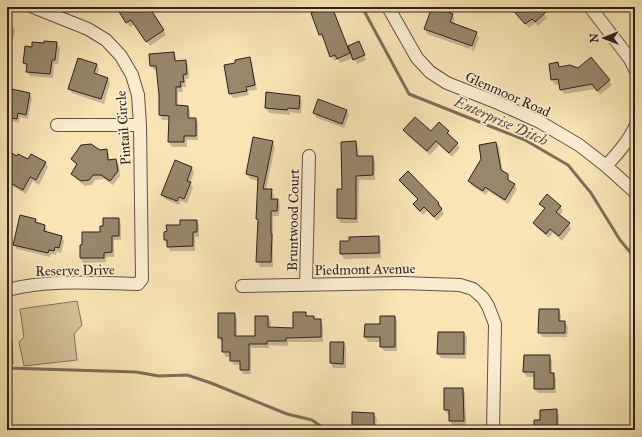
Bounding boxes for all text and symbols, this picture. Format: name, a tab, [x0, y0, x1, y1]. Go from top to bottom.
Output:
north arrow	[584, 18, 624, 58]
text: N	[588, 33, 601, 43]
street label: Glenmoor Road	[463, 68, 553, 121]
street label: Pintail Circle	[112, 90, 135, 166]
water label: Enterprise Ditch	[450, 92, 551, 151]
street label: Bruntwood Court	[284, 169, 303, 271]
street label: Piedmont Avenue	[314, 260, 416, 279]
street label: Reserve Drive	[35, 261, 115, 280]

